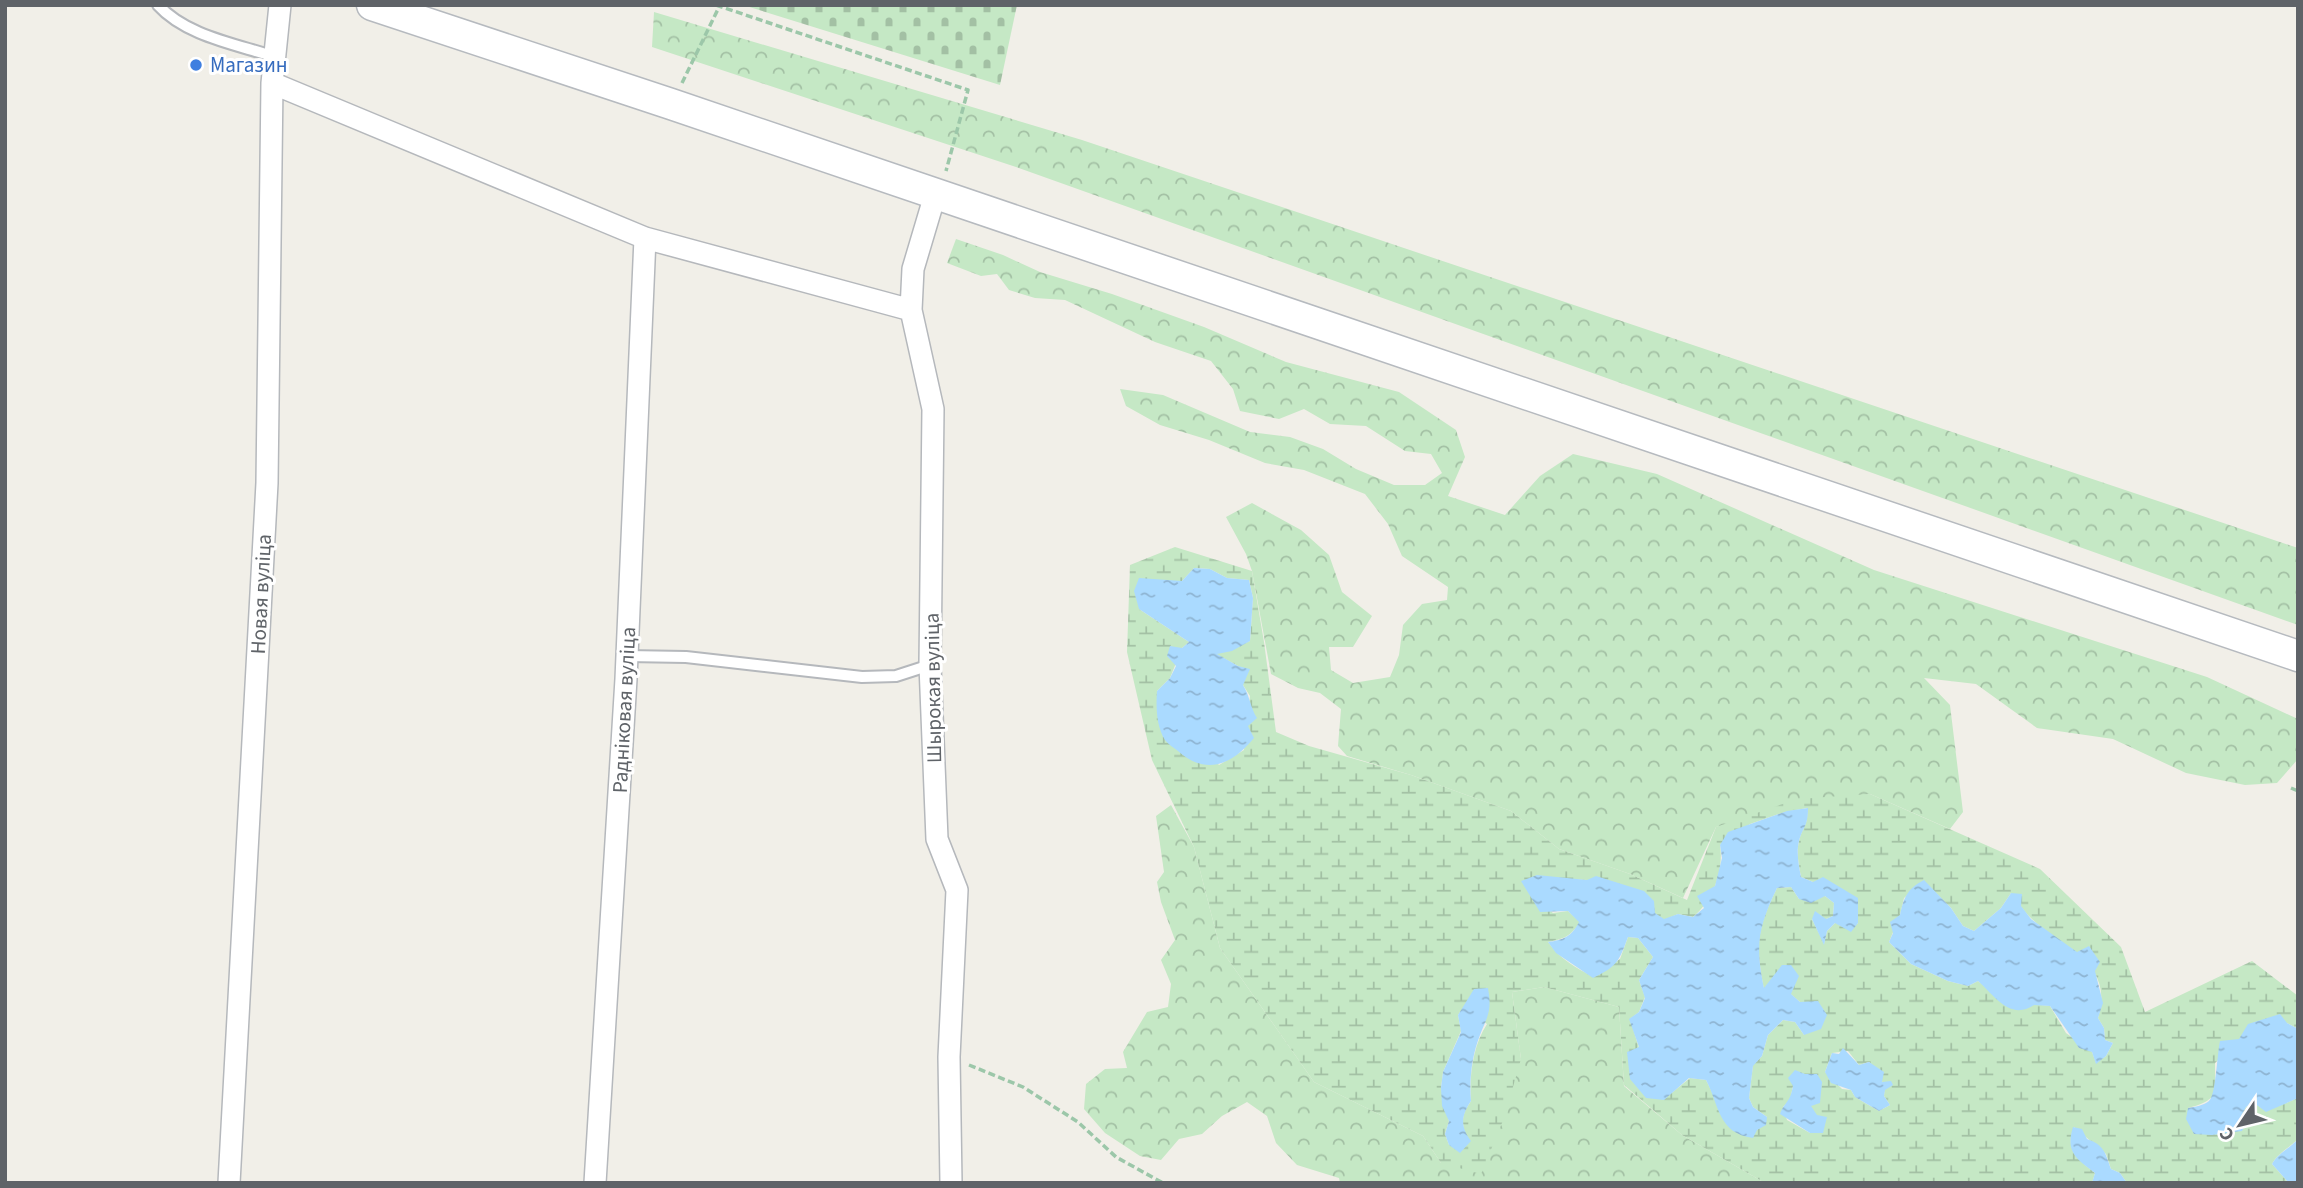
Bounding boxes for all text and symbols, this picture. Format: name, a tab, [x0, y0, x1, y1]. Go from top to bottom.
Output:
place label: Магазин	[210, 50, 288, 80]
marker: Магазин	[188, 57, 204, 73]
street label: Новая вуліца	[243, 533, 279, 655]
street label: Шырокая вуліца	[917, 613, 949, 763]
street label: Радніковая вуліца	[605, 626, 643, 794]
north arrow	[2205, 1090, 2275, 1160]
text: С	[2213, 1122, 2242, 1146]

